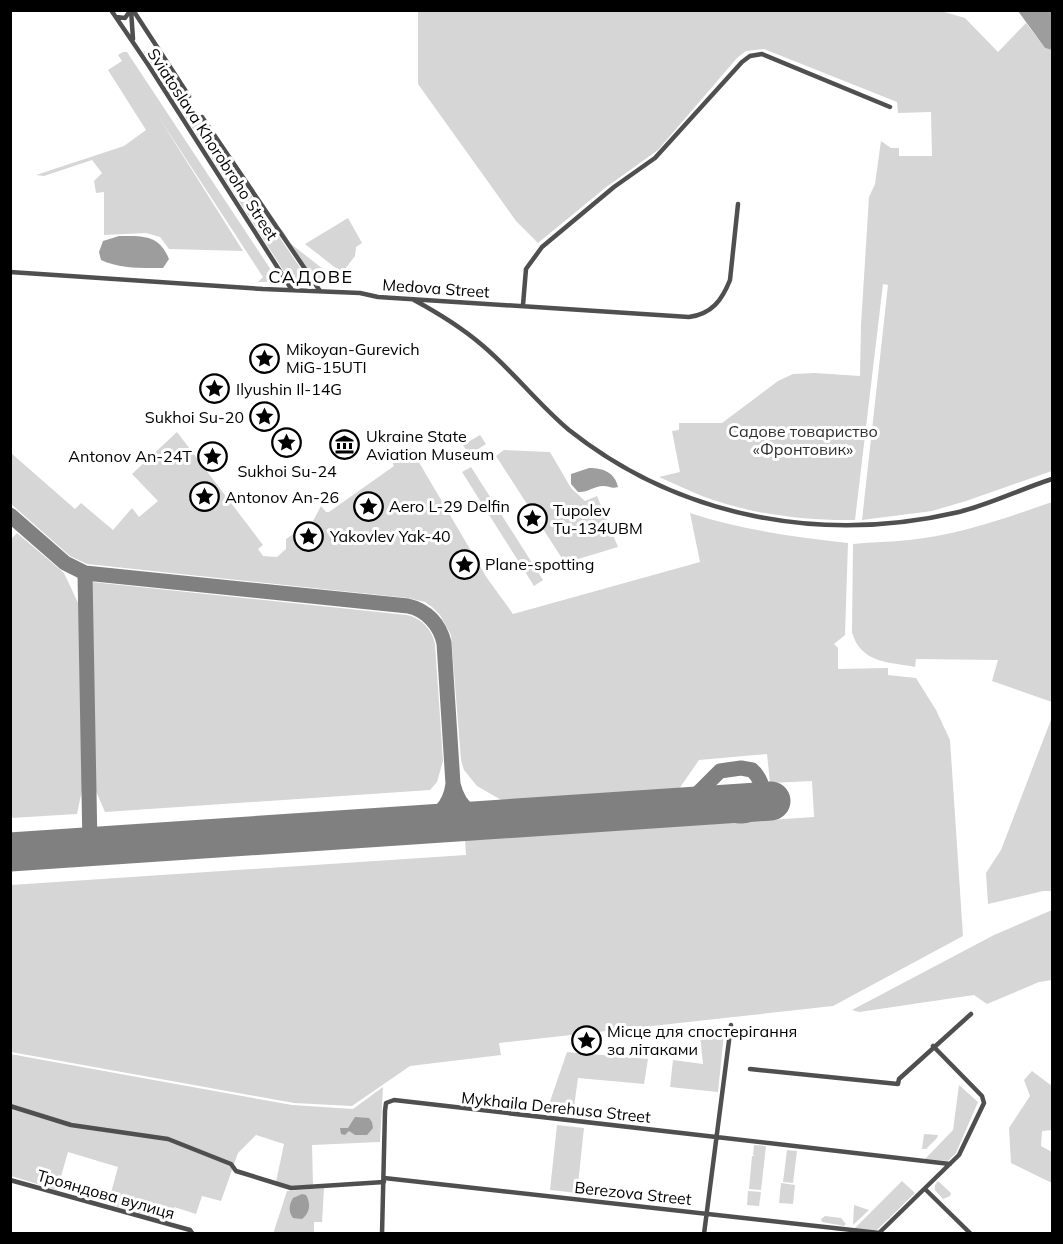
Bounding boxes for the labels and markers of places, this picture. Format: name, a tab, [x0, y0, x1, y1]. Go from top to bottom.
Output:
place label: Mikoyan-Gurevich MiG-15UTI	[286, 339, 420, 377]
place icon: Mikoyan-Gurevich MiG-15UTI	[249, 342, 281, 374]
place icon: Ilyushin Il-14G	[199, 373, 231, 405]
place label: Ilyushin Il-14G	[236, 379, 342, 399]
place icon: Sukhoi Su-20	[249, 401, 281, 433]
place label: Sukhoi Su-20	[145, 407, 244, 427]
place label: Ukraine State Aviation Museum	[366, 426, 494, 464]
place icon: Sukhoi Su-24	[271, 427, 303, 459]
museum icon: Ukraine State Aviation Museum	[329, 429, 361, 461]
place icon: Antonov An-24T	[197, 440, 229, 472]
place label: Antonov An-24T	[68, 446, 192, 466]
place label: Sukhoi Su-24	[237, 461, 337, 481]
place icon: Antonov An-26	[188, 481, 220, 513]
place label: Antonov An-26	[225, 487, 339, 507]
place icon: Aero L-29 Delfin	[352, 490, 384, 522]
place label: Aero L-29 Delfin	[389, 496, 510, 516]
place label: Tupolev Tu-134UBM	[553, 500, 643, 538]
place icon: Tupolev Tu-134UBM	[516, 503, 548, 535]
place icon: Yakovlev Yak-40	[293, 520, 325, 552]
place label: Yakovlev Yak-40	[329, 526, 451, 546]
place icon: Plane-spotting	[448, 548, 480, 580]
place label: Plane-spotting	[485, 554, 594, 574]
place label: Місце для спостерігання за літаками	[607, 1021, 797, 1059]
place icon: Місце для спостерігання за літаками	[570, 1024, 602, 1056]

